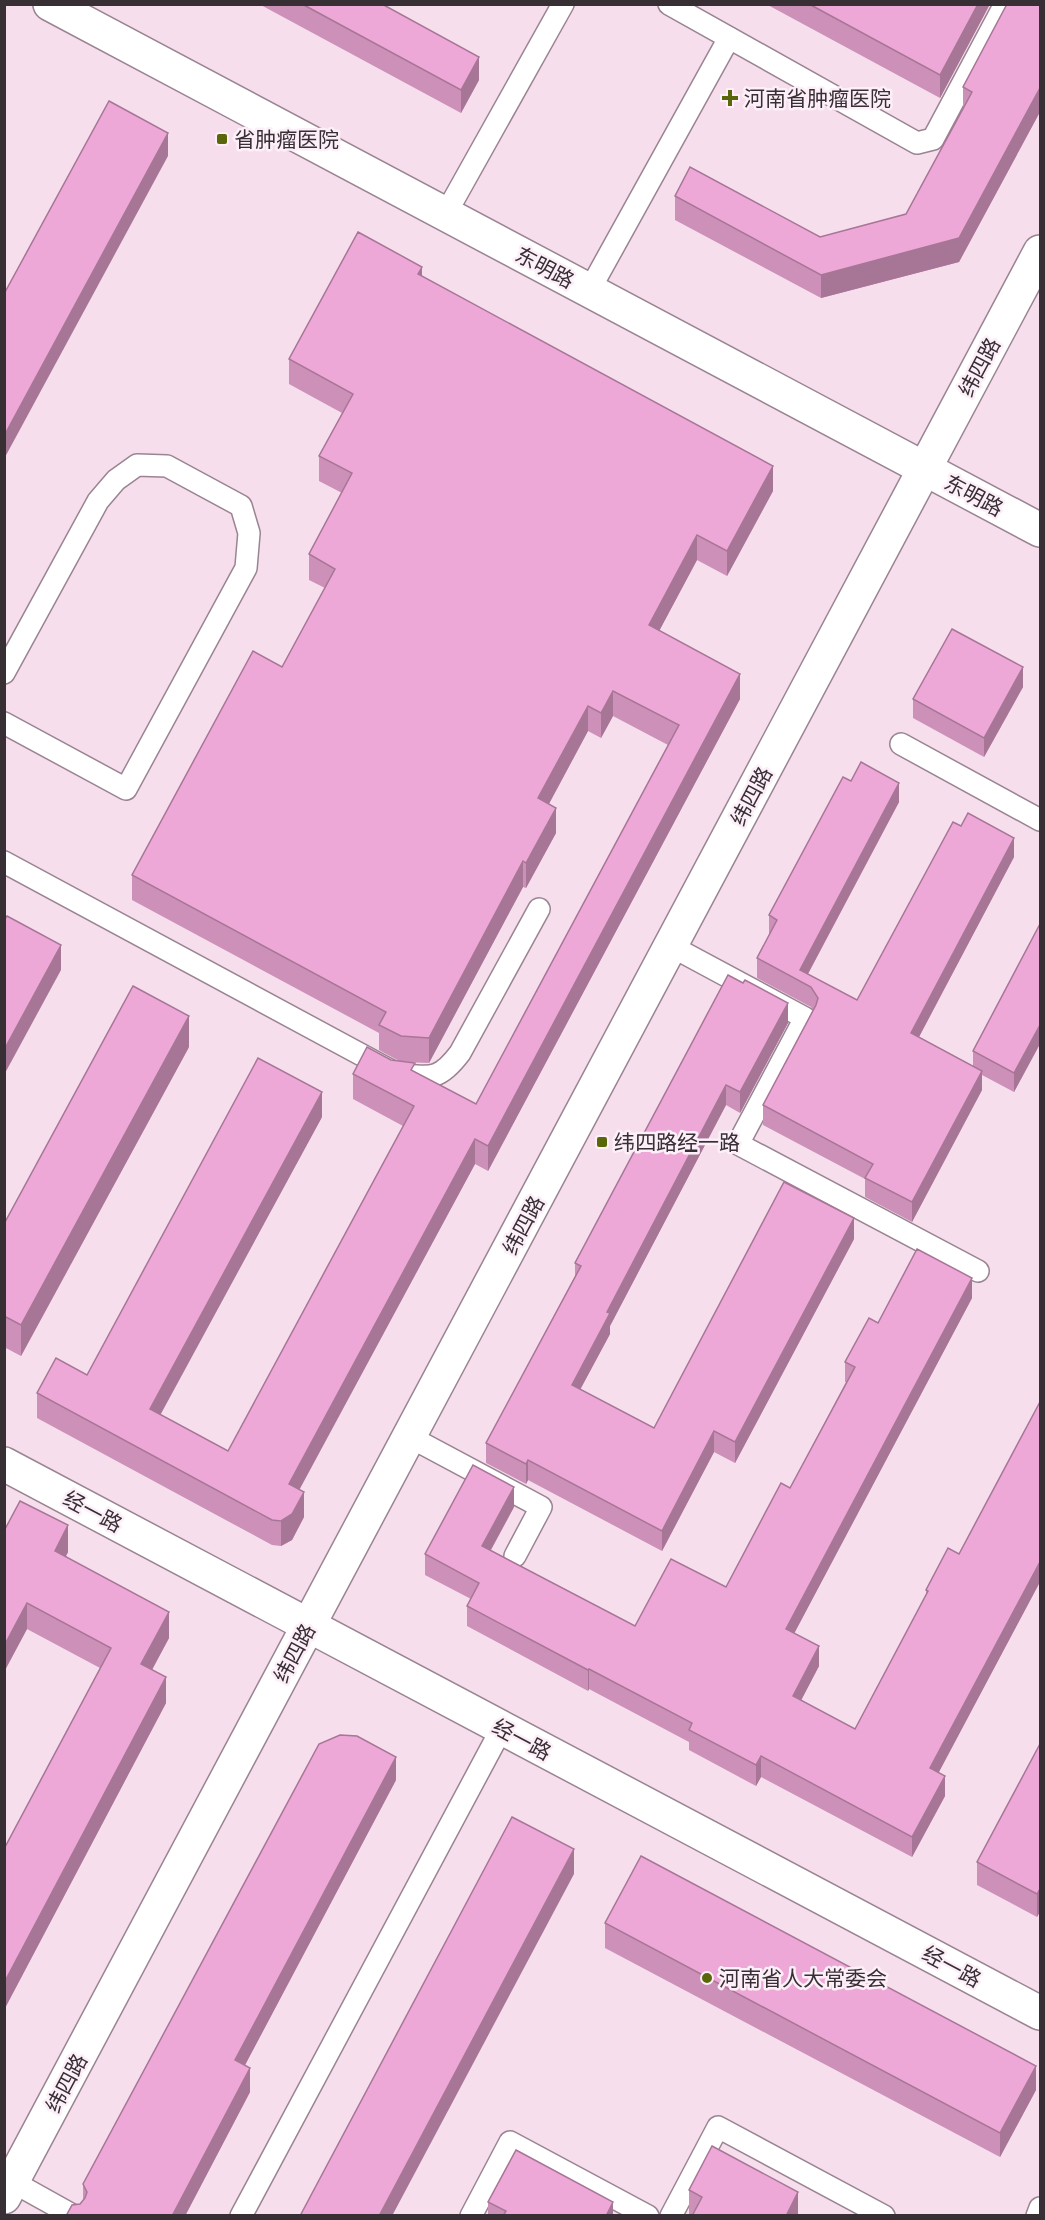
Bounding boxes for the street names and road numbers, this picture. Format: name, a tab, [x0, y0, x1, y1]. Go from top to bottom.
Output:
street label: 东明路	[511, 240, 579, 294]
street label: 纬四路	[952, 333, 1006, 401]
street label: 东明路	[940, 468, 1008, 522]
street label: 纬四路	[724, 762, 778, 830]
street label: 纬四路	[496, 1191, 550, 1259]
street label: 经一路	[59, 1484, 127, 1538]
street label: 纬四路	[267, 1619, 321, 1687]
street label: 经一路	[488, 1712, 556, 1766]
street label: 经一路	[918, 1939, 986, 1993]
street label: 纬四路	[39, 2049, 93, 2117]

